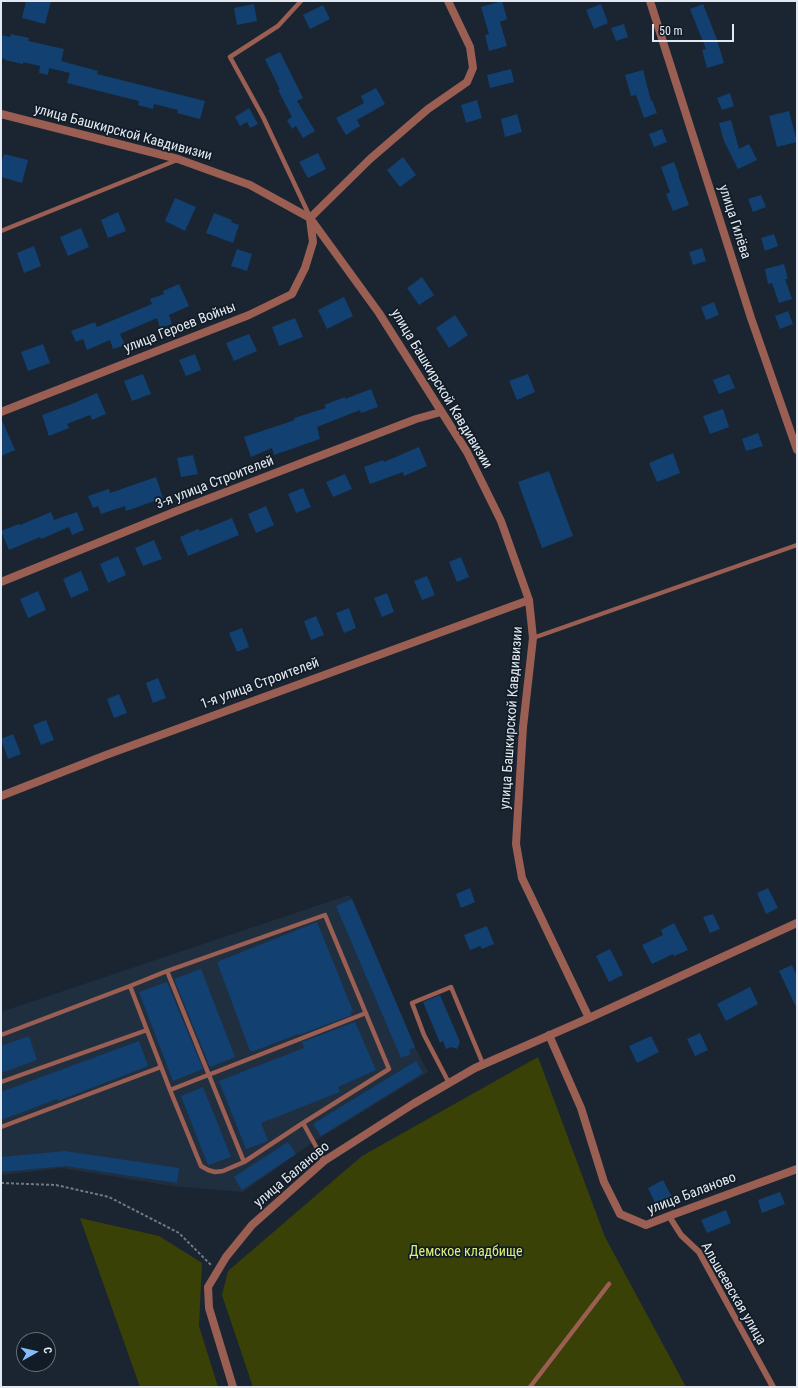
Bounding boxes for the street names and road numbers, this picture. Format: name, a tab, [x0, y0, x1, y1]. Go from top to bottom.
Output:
street label: улица Башкирской Кавдивизии	[32, 101, 214, 165]
street label: улица Гилёва	[714, 183, 754, 261]
street label: улица Героев Войны	[122, 299, 238, 357]
street label: улица Башкирской Кавдивизии	[387, 306, 495, 472]
street label: 3-я улица Строителей	[154, 453, 276, 513]
street label: улица Башкирской Кавдивизии	[497, 626, 527, 810]
street label: 1-я улица Строителей	[198, 655, 322, 713]
street label: улица Баланово	[251, 1138, 333, 1212]
street label: улица Баланово	[645, 1169, 739, 1219]
street label: Альшеевская улица	[697, 1240, 769, 1348]

